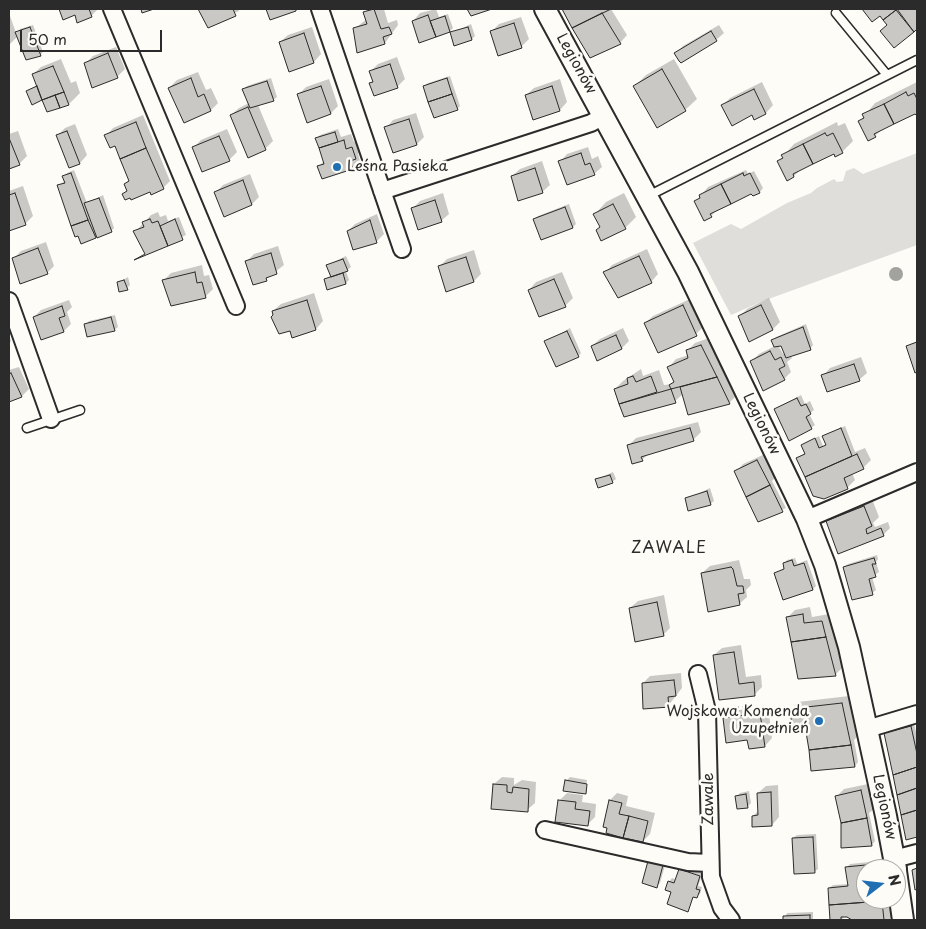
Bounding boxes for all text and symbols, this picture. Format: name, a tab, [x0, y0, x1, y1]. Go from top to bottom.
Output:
scale bar	[22, 20, 165, 52]
text: 50 m	[28, 27, 67, 50]
street label: Legionów	[552, 31, 600, 97]
place label: Leśna Pasieka	[347, 158, 448, 176]
marker: Leśna Pasieka	[331, 161, 343, 173]
street label: Legionów	[738, 390, 784, 458]
district label: ZAWALE	[630, 539, 708, 559]
place label: Wojskowa Komenda Uzupełnień	[667, 703, 809, 738]
marker: Wojskowa Komenda Uzupełnień	[813, 715, 825, 727]
street label: Zawale	[700, 773, 718, 825]
street label: Legionów	[868, 773, 900, 841]
north arrow	[856, 859, 906, 909]
text: N	[883, 872, 907, 888]

